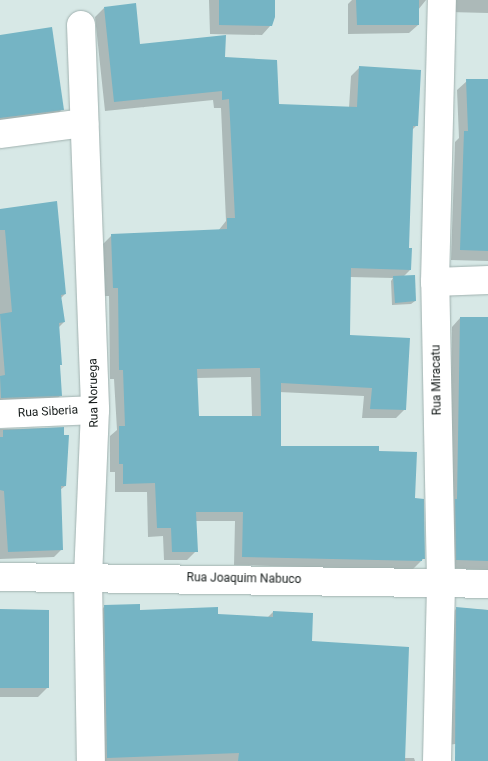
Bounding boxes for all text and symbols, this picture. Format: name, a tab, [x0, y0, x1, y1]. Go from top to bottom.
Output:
street label: Rua Miracatu	[429, 345, 445, 415]
street label: Rua Noruega	[86, 358, 102, 428]
street label: Rua Siberia	[18, 403, 78, 421]
street label: Rua Joaquim Nabuco	[186, 571, 302, 587]

